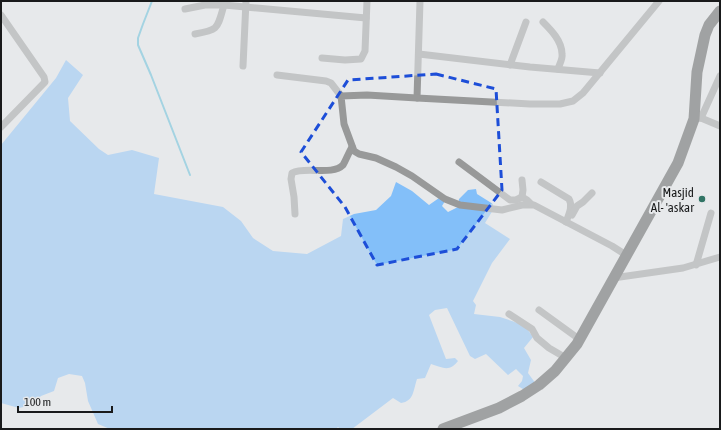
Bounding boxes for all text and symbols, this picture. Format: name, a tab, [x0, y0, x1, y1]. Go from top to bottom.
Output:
place label: Masjid Al- 'askar	[651, 185, 694, 215]
marker: Masjid Al- 'askar	[697, 194, 707, 204]
scale bar	[18, 388, 112, 414]
text: 100 m	[24, 395, 51, 409]

